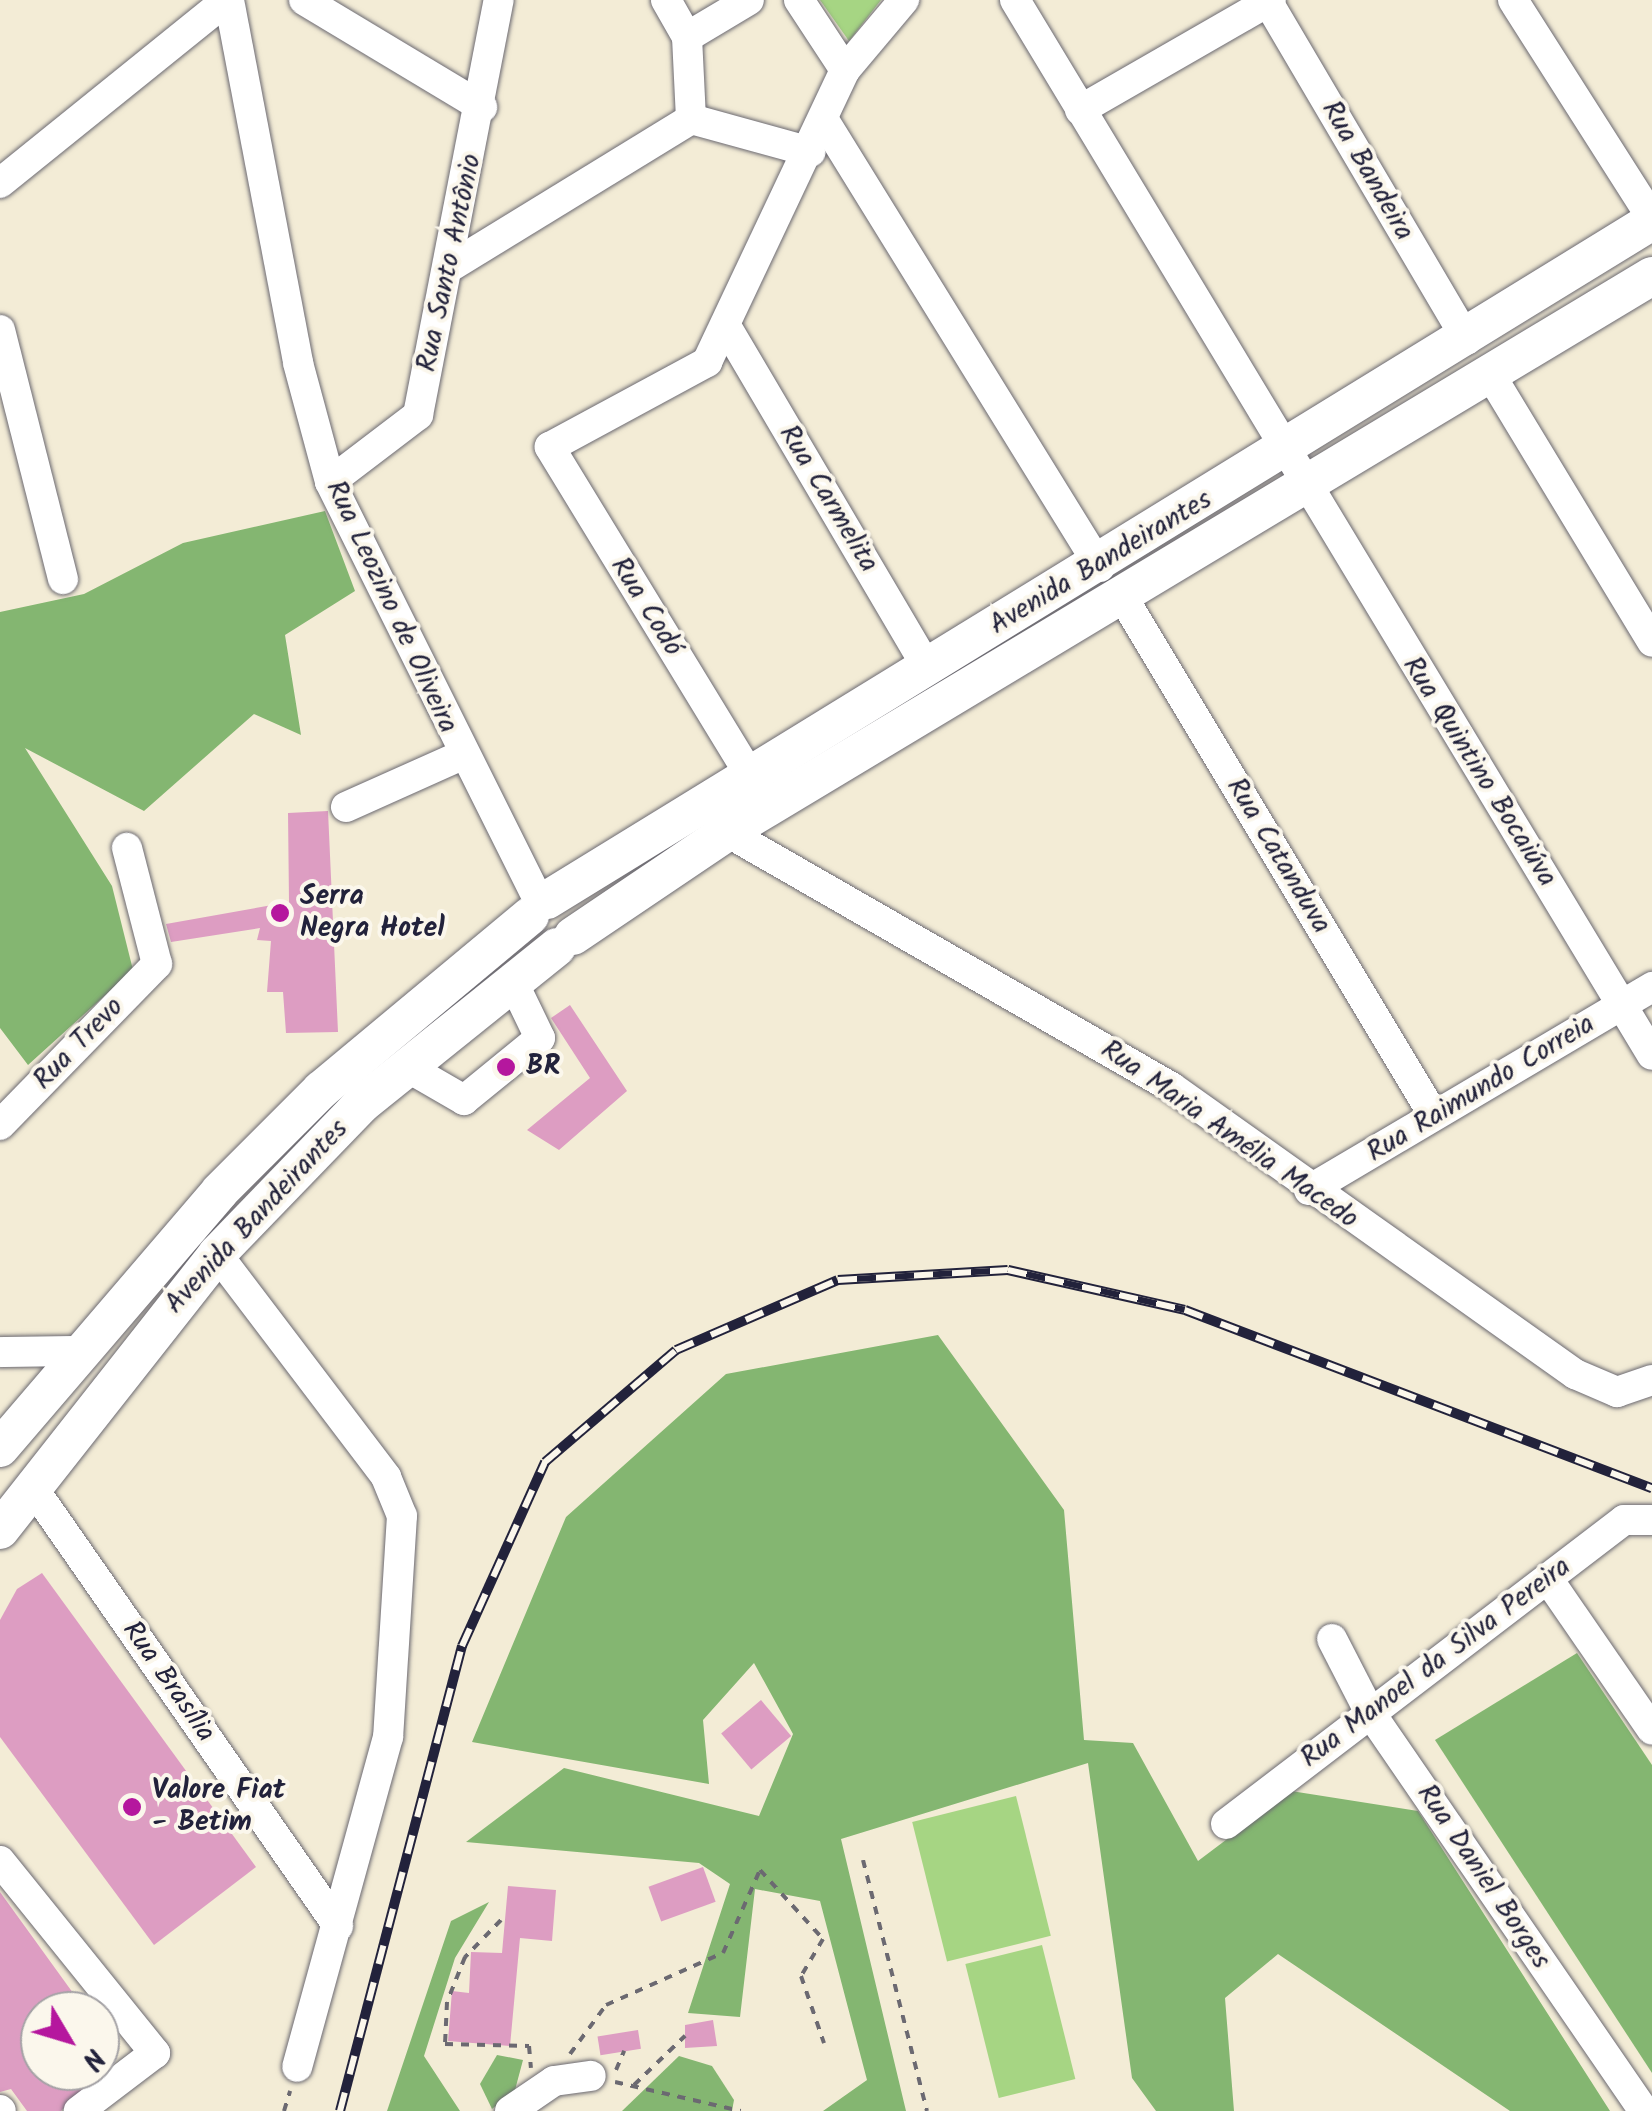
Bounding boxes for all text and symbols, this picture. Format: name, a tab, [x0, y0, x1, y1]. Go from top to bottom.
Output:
street label: Rua Bandeira	[1314, 95, 1420, 247]
street label: Rua Santo Antônio	[411, 151, 489, 375]
street label: Rua Carmelita	[771, 419, 885, 579]
street label: Rua Leozino de Oliveira	[318, 475, 464, 739]
street label: Avenida Bandeirantes	[984, 483, 1218, 643]
street label: Rua Codó	[603, 551, 689, 663]
street label: Rua Quintino Bocaiúva	[1395, 651, 1563, 893]
street label: Rua Catanduva	[1218, 772, 1338, 940]
place label: Serra Negra Hotel	[300, 880, 445, 946]
marker: Serra Negra Hotel	[269, 902, 291, 924]
street label: Rua Trevo	[27, 991, 131, 1097]
street label: Rua Raimundo Correia	[1361, 1008, 1601, 1170]
street label: Rua Maria Amélia Macedo	[1094, 1033, 1364, 1237]
place label: BR	[526, 1050, 560, 1084]
marker: BR	[495, 1056, 517, 1078]
street label: Avenida Bandeirantes	[158, 1113, 356, 1321]
street label: Rua Manoel da Silva Pereira	[1294, 1550, 1578, 1776]
street label: Rua Brasília	[114, 1615, 222, 1749]
place label: Valore Fiat - Betim	[152, 1774, 285, 1840]
street label: Rua Daniel Borges	[1409, 1778, 1557, 1976]
marker: Valore Fiat - Betim	[121, 1796, 143, 1818]
north arrow	[20, 1991, 120, 2091]
text: N	[69, 2038, 116, 2079]

